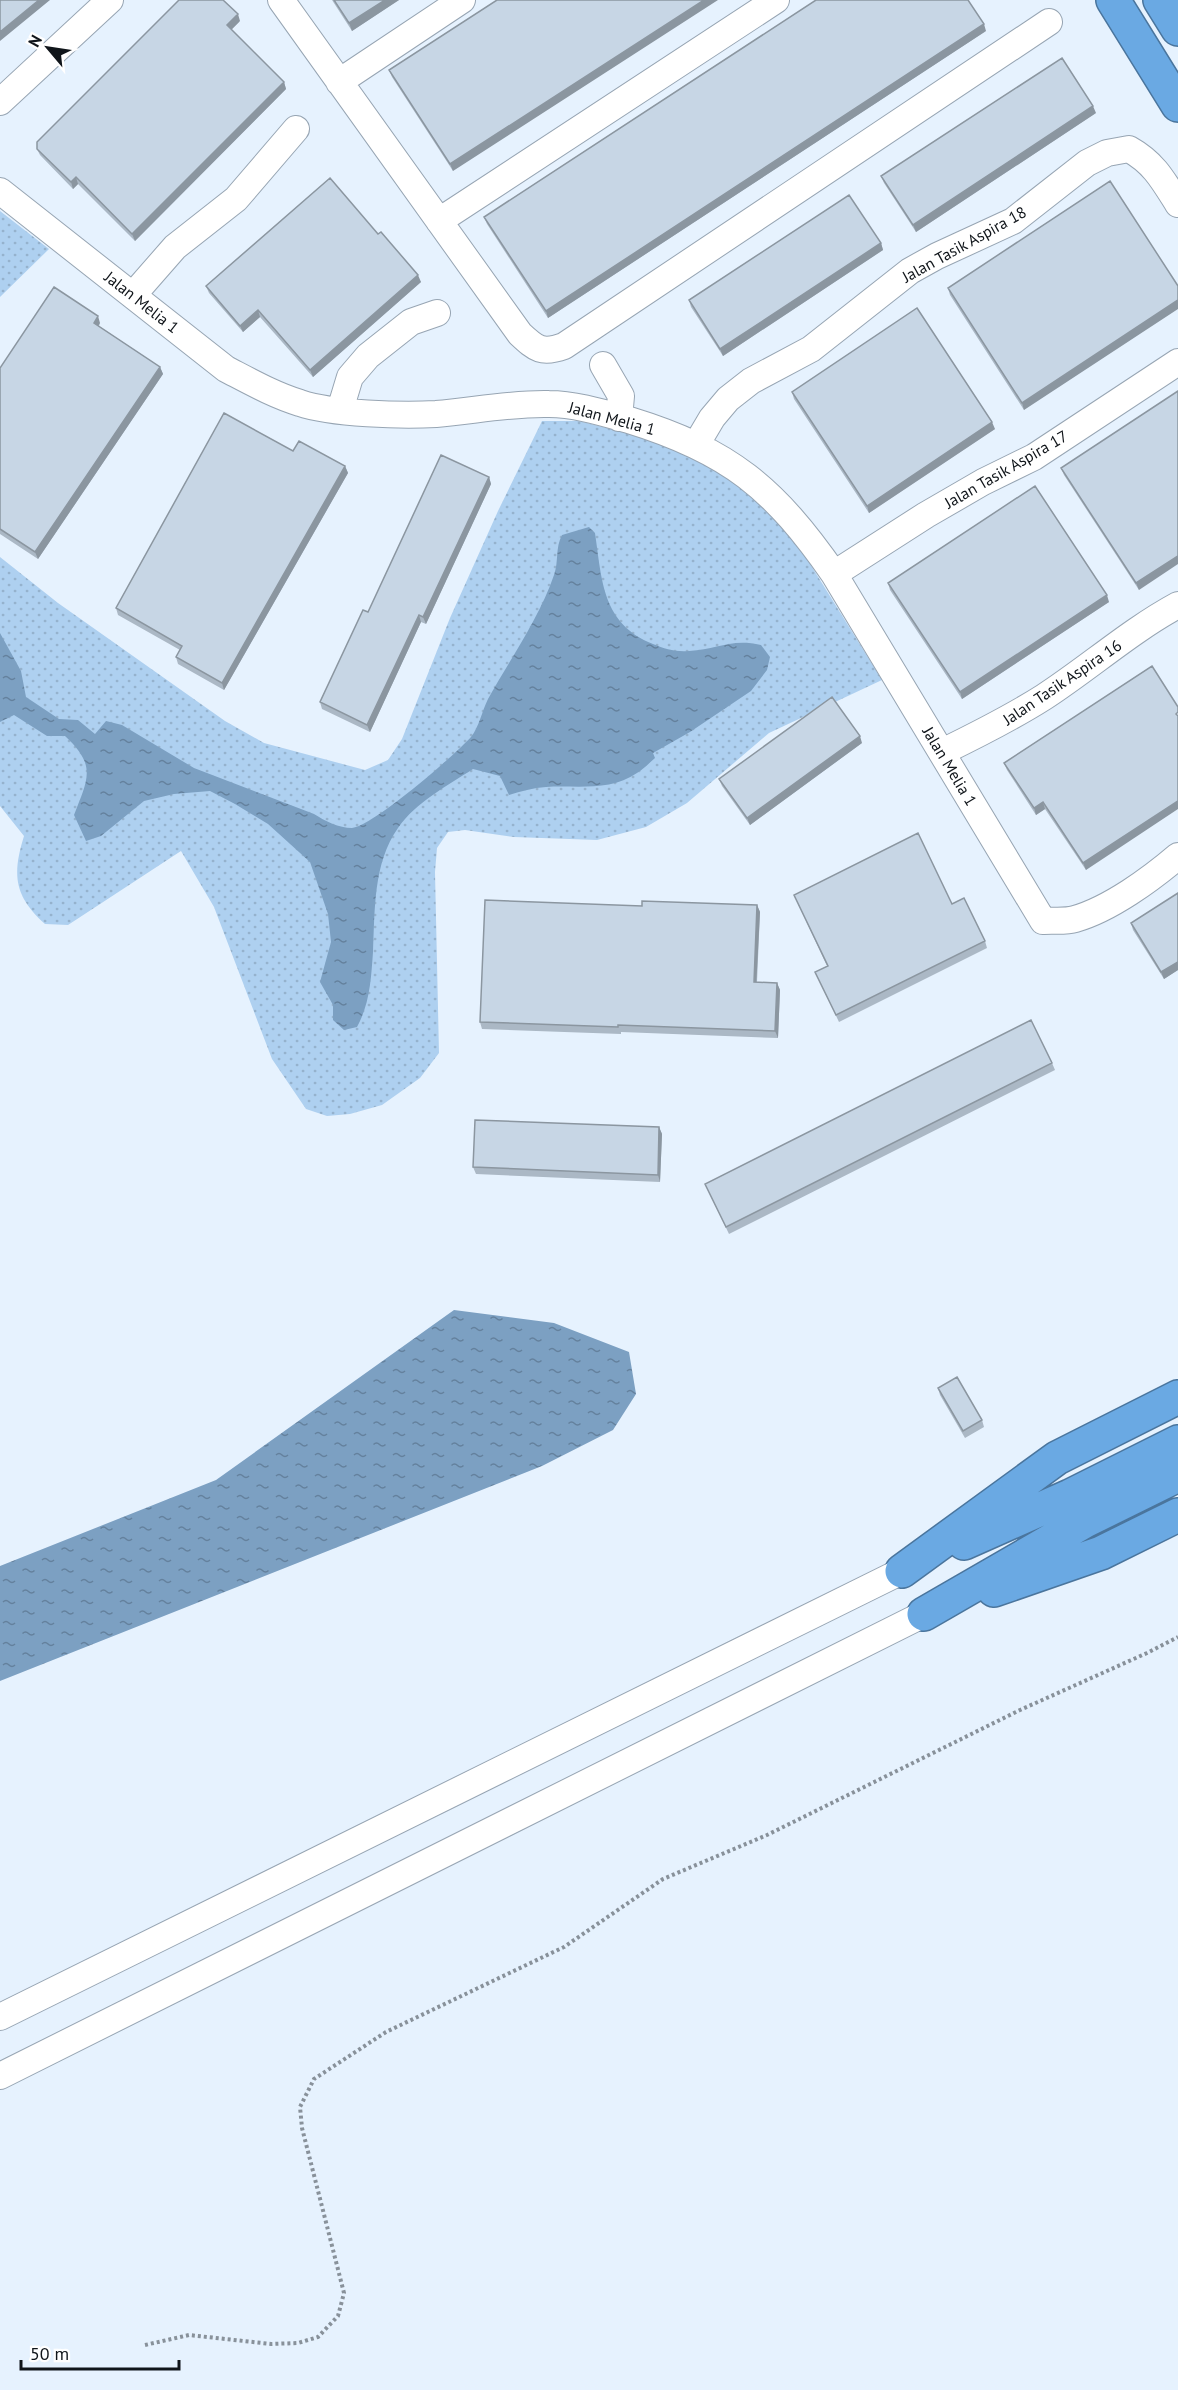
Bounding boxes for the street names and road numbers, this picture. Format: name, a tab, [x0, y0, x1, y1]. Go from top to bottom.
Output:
street label: Jalan Tasik Aspira 18	[898, 202, 1030, 287]
street label: Jalan Melia 1	[100, 266, 183, 337]
street label: Jalan Melia 1	[566, 397, 658, 439]
street label: Jalan Tasik Aspira 17	[940, 426, 1071, 513]
street label: Jalan Tasik Aspira 16	[998, 635, 1125, 730]
street label: Jalan Melia 1	[918, 722, 981, 809]

